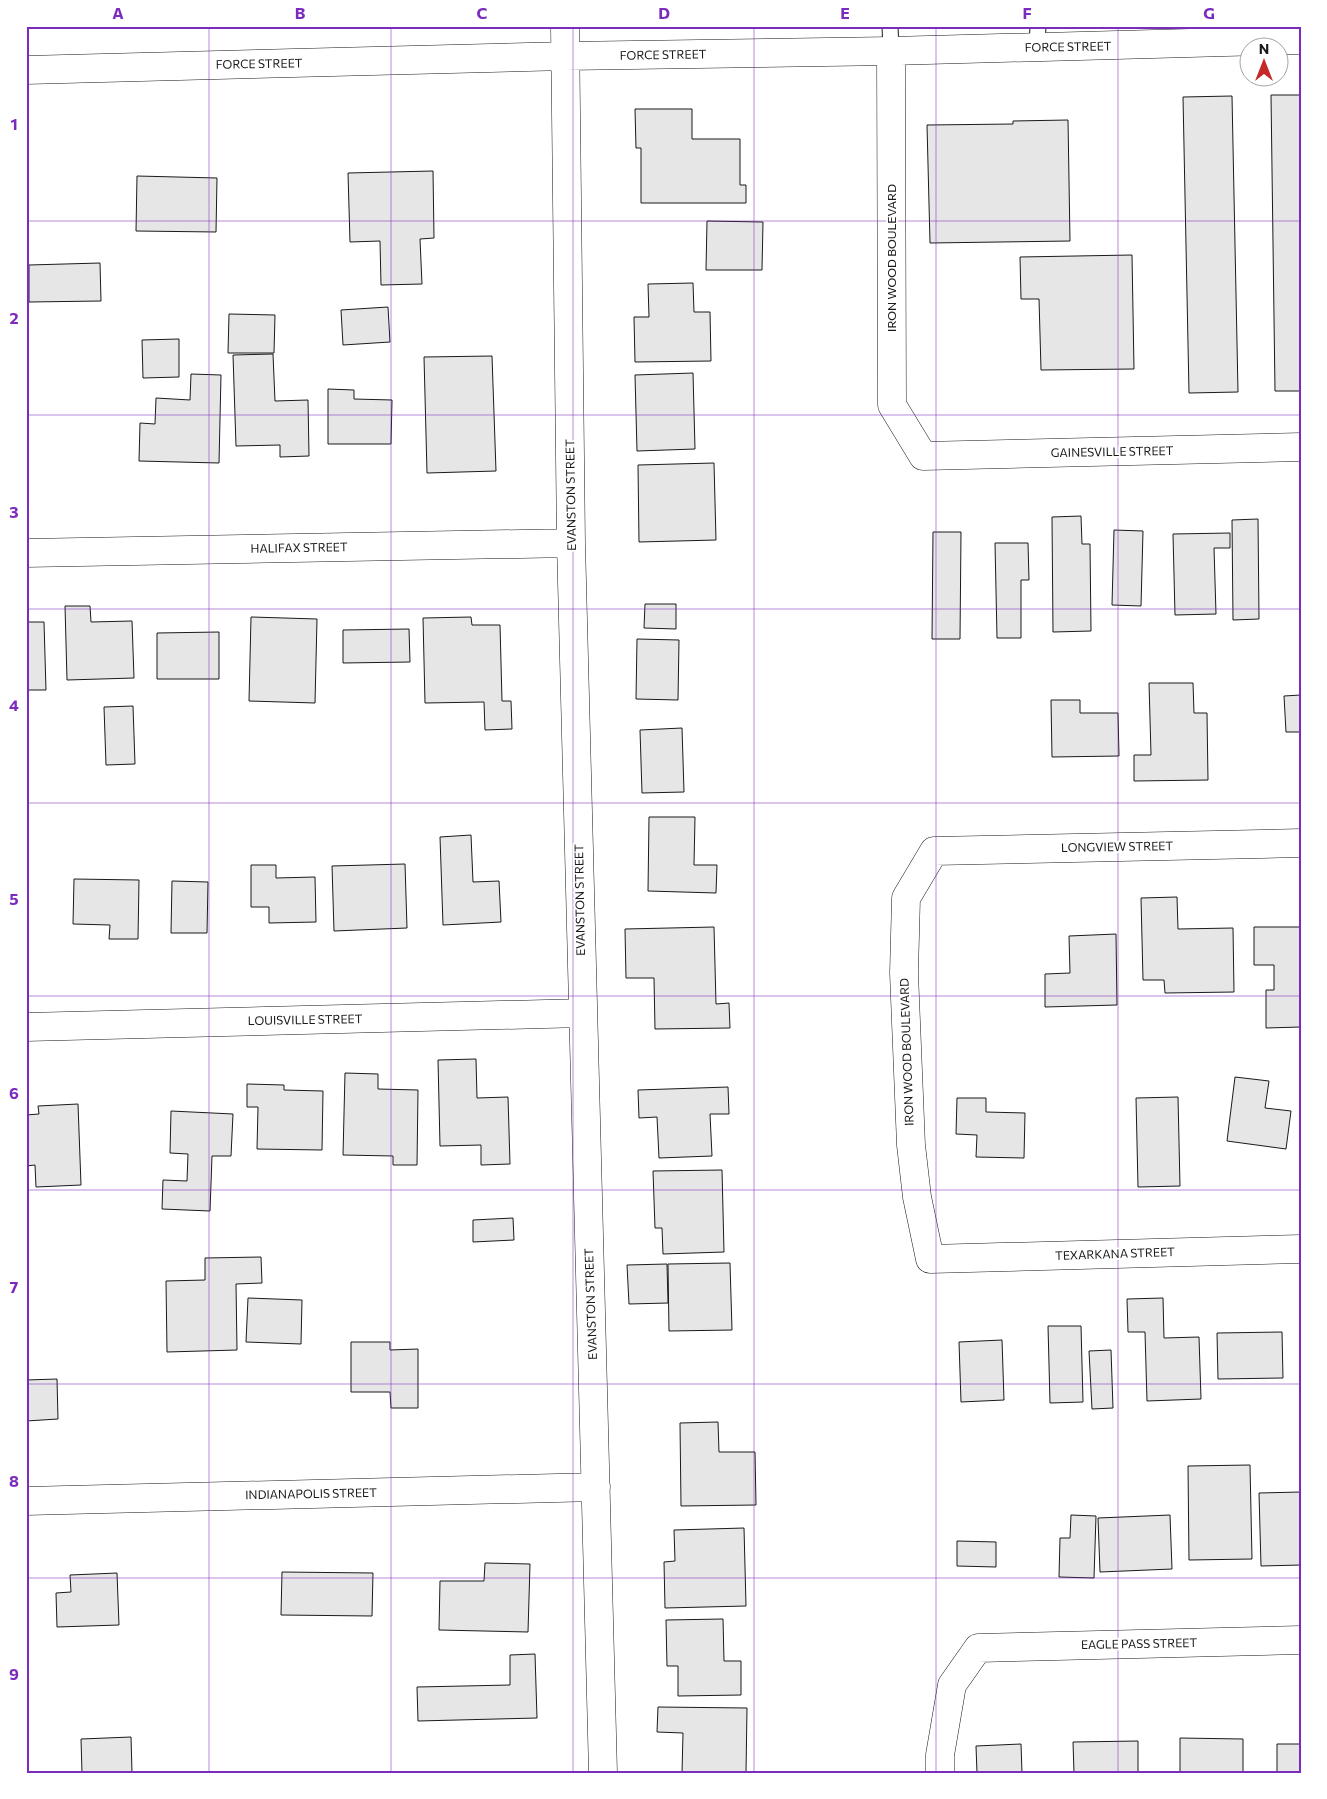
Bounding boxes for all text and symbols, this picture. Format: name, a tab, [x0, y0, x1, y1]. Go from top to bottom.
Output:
text: A	[112, 3, 124, 22]
text: B	[295, 3, 306, 22]
text: C	[477, 3, 488, 22]
text: D	[658, 3, 670, 22]
text: E	[840, 3, 850, 22]
text: F	[1022, 3, 1032, 22]
text: G	[1203, 3, 1215, 22]
street label: FORCE STREET	[1024, 38, 1112, 54]
north arrow	[1240, 38, 1290, 88]
text: N	[1259, 40, 1269, 57]
street label: FORCE STREET	[619, 46, 707, 62]
street label: FORCE STREET	[215, 55, 303, 71]
text: 1	[10, 114, 18, 133]
street label: IRON WOOD BOULEVARD	[884, 184, 898, 332]
text: 2	[9, 308, 19, 327]
street label: EVANSTON STREET	[562, 439, 578, 551]
street label: GAINESVILLE STREET	[1051, 443, 1174, 459]
text: 3	[9, 502, 19, 521]
street label: HALIFAX STREET	[250, 539, 348, 555]
text: 4	[9, 695, 19, 714]
street label: LONGVIEW STREET	[1061, 838, 1173, 854]
street label: EVANSTON STREET	[571, 844, 587, 956]
text: 5	[9, 889, 19, 908]
street label: IRON WOOD BOULEVARD	[896, 978, 916, 1126]
street label: LOUISVILLE STREET	[248, 1011, 363, 1027]
text: 6	[9, 1083, 19, 1102]
street label: TEXARKANA STREET	[1055, 1244, 1175, 1262]
street label: EVANSTON STREET	[581, 1248, 599, 1360]
text: 7	[10, 1277, 19, 1296]
text: 8	[9, 1471, 19, 1490]
street label: INDIANAPOLIS STREET	[245, 1485, 377, 1501]
street label: EAGLE PASS STREET	[1081, 1635, 1198, 1651]
text: 9	[9, 1664, 19, 1683]

